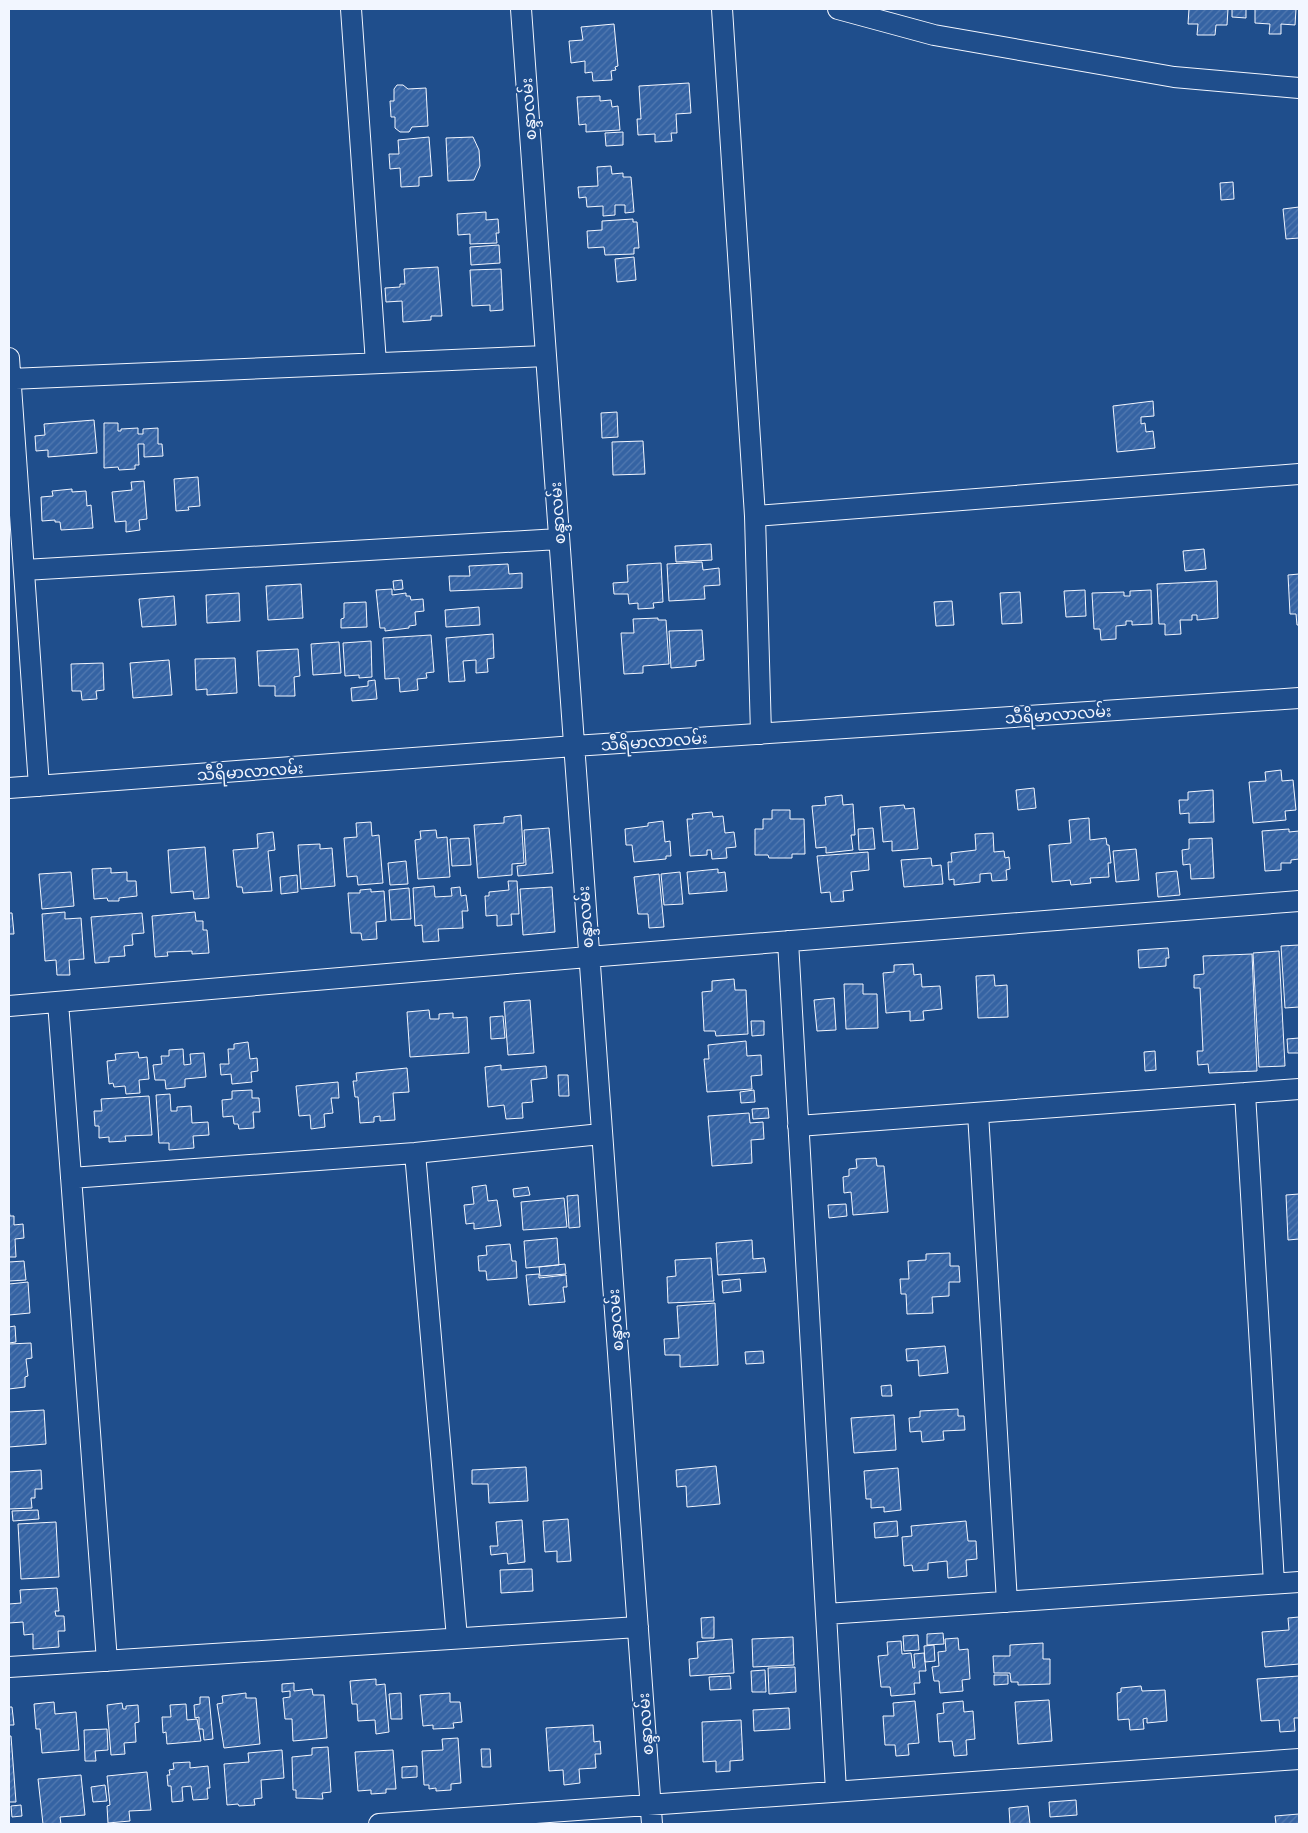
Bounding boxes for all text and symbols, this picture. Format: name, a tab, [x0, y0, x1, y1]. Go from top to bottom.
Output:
street label: စန္ဒာလမ်း	[515, 77, 545, 141]
street label: စန္ဒာလမ်း	[544, 481, 574, 545]
street label: သီရိမာလာလမ်း	[1004, 699, 1112, 732]
street label: သီရိမာလာလမ်း	[600, 726, 708, 759]
street label: သီရိမာလာလမ်း	[196, 756, 304, 789]
street label: စန္ဒာလမ်း	[572, 885, 602, 949]
street label: စန္ဒာလမ်း	[602, 1288, 632, 1352]
street label: စန္ဒာလမ်း	[632, 1692, 662, 1756]

